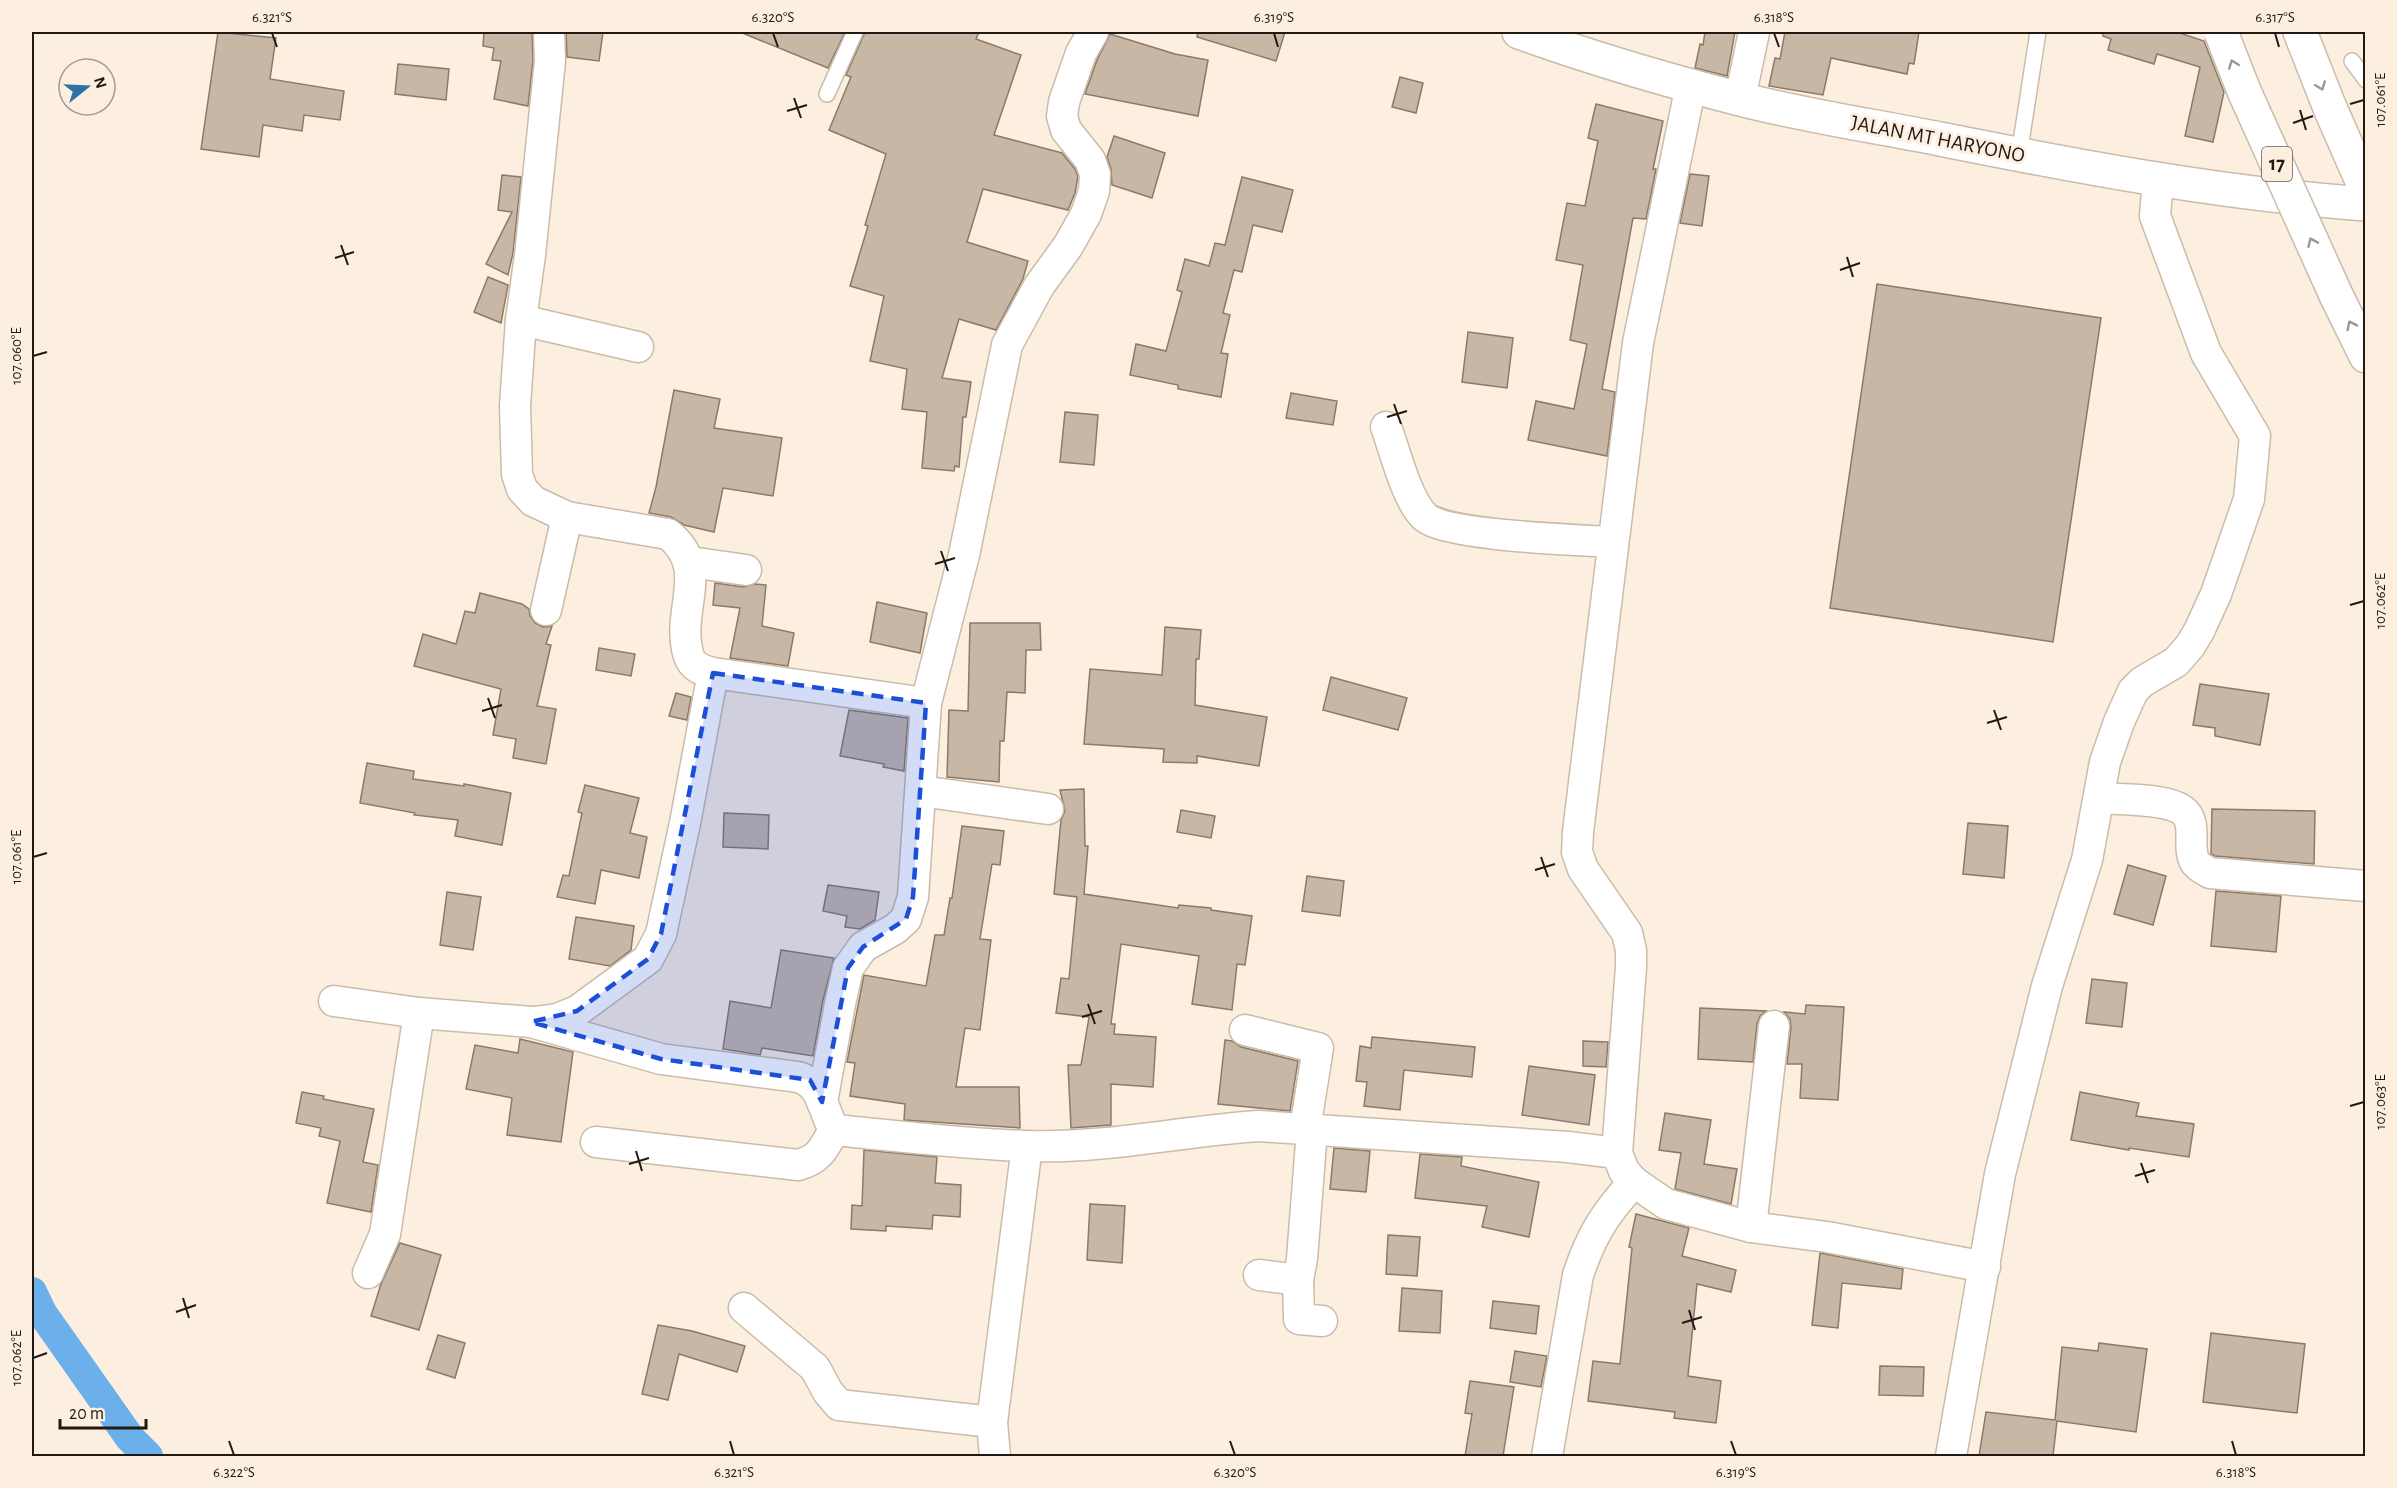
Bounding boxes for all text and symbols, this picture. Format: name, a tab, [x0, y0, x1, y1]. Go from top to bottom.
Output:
text: 6.321°S	[252, 10, 292, 25]
text: 6.320°S	[752, 10, 794, 25]
text: 6.319°S	[1254, 10, 1294, 25]
text: 6.318°S	[1754, 10, 1794, 25]
text: 6.317°S	[2255, 10, 2295, 25]
north arrow	[57, 57, 117, 117]
one-way arrow	[2228, 59, 2240, 70]
text: 107.061°E	[2373, 73, 2388, 127]
text: N	[91, 75, 110, 90]
one-way arrow	[2314, 80, 2326, 91]
street label: JALAN MT HARYONO	[1849, 112, 2027, 166]
road number: 17	[2262, 147, 2292, 181]
one-way arrow	[2307, 237, 2319, 248]
one-way arrow	[2346, 321, 2358, 332]
text: 107.060°E	[9, 327, 24, 385]
text: 107.062°E	[2373, 573, 2388, 629]
text: 107.061°E	[9, 830, 24, 884]
text: 107.063°E	[2373, 1074, 2388, 1130]
text: 107.062°E	[9, 1330, 24, 1386]
scale bar	[60, 1392, 146, 1430]
text: 20 m	[69, 1405, 104, 1423]
text: 6.322°S	[213, 1465, 255, 1480]
text: 6.321°S	[714, 1465, 754, 1480]
text: 6.320°S	[1214, 1465, 1256, 1480]
text: 6.319°S	[1716, 1465, 1756, 1480]
text: 6.318°S	[2216, 1465, 2256, 1480]

